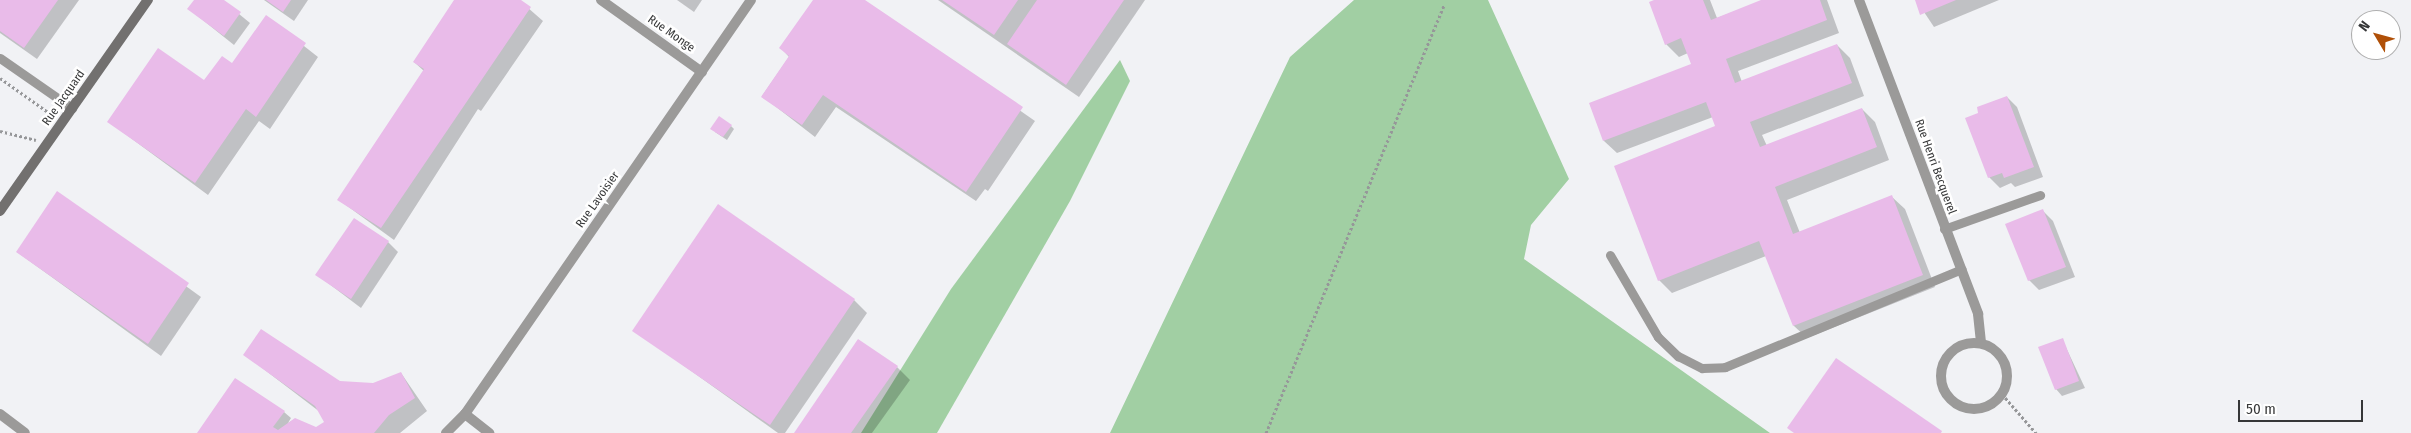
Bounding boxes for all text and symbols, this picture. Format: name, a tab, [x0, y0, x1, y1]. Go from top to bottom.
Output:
north arrow	[2351, 10, 2401, 60]
street label: Rue Monge	[645, 13, 697, 55]
text: N	[2355, 18, 2374, 35]
street label: Rue Jacquard	[40, 67, 88, 129]
street label: Rue Henri Becquerel	[1911, 118, 1959, 216]
street label: Rue Lavoisier	[573, 169, 623, 231]
scale bar	[2241, 390, 2366, 422]
text: 50 m	[2246, 400, 2276, 418]

